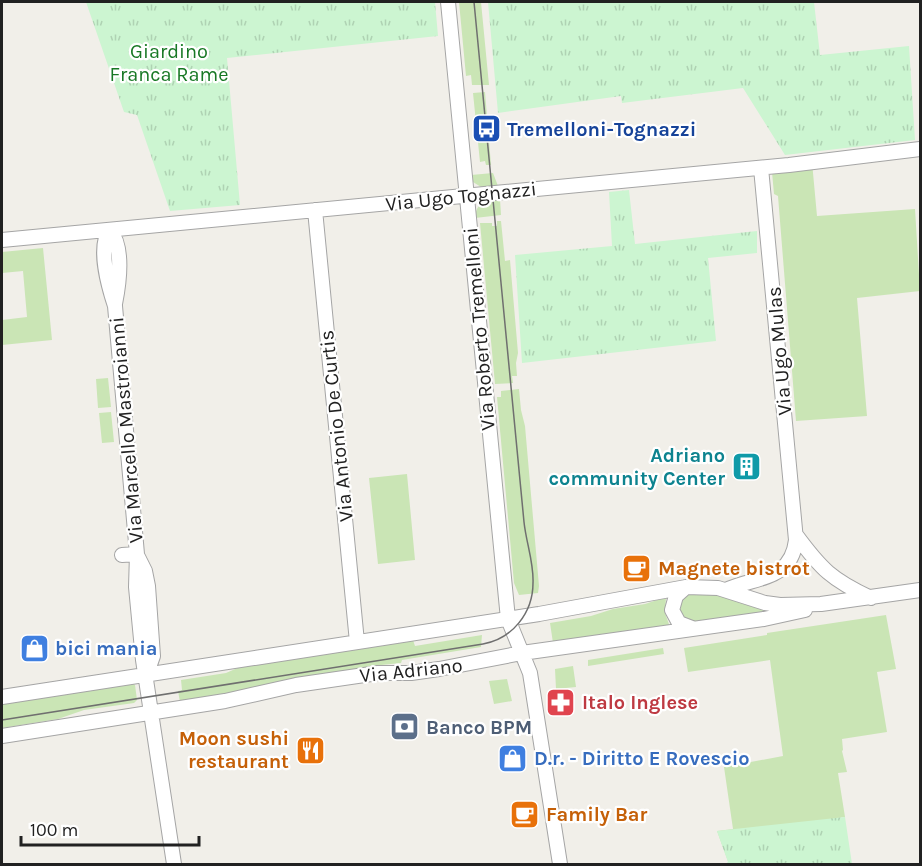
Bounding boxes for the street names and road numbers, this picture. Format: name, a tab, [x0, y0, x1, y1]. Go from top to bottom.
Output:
street label: Via Ugo Tognazzi	[384, 177, 538, 216]
street label: Via Roberto Tremelloni	[459, 226, 500, 432]
street label: Via Ugo Mulas	[762, 286, 797, 416]
street label: Via Marcello Mastroianni	[105, 316, 148, 544]
street label: Via Antonio De Curtis	[315, 329, 358, 523]
street label: Via Adriano	[358, 654, 464, 687]

